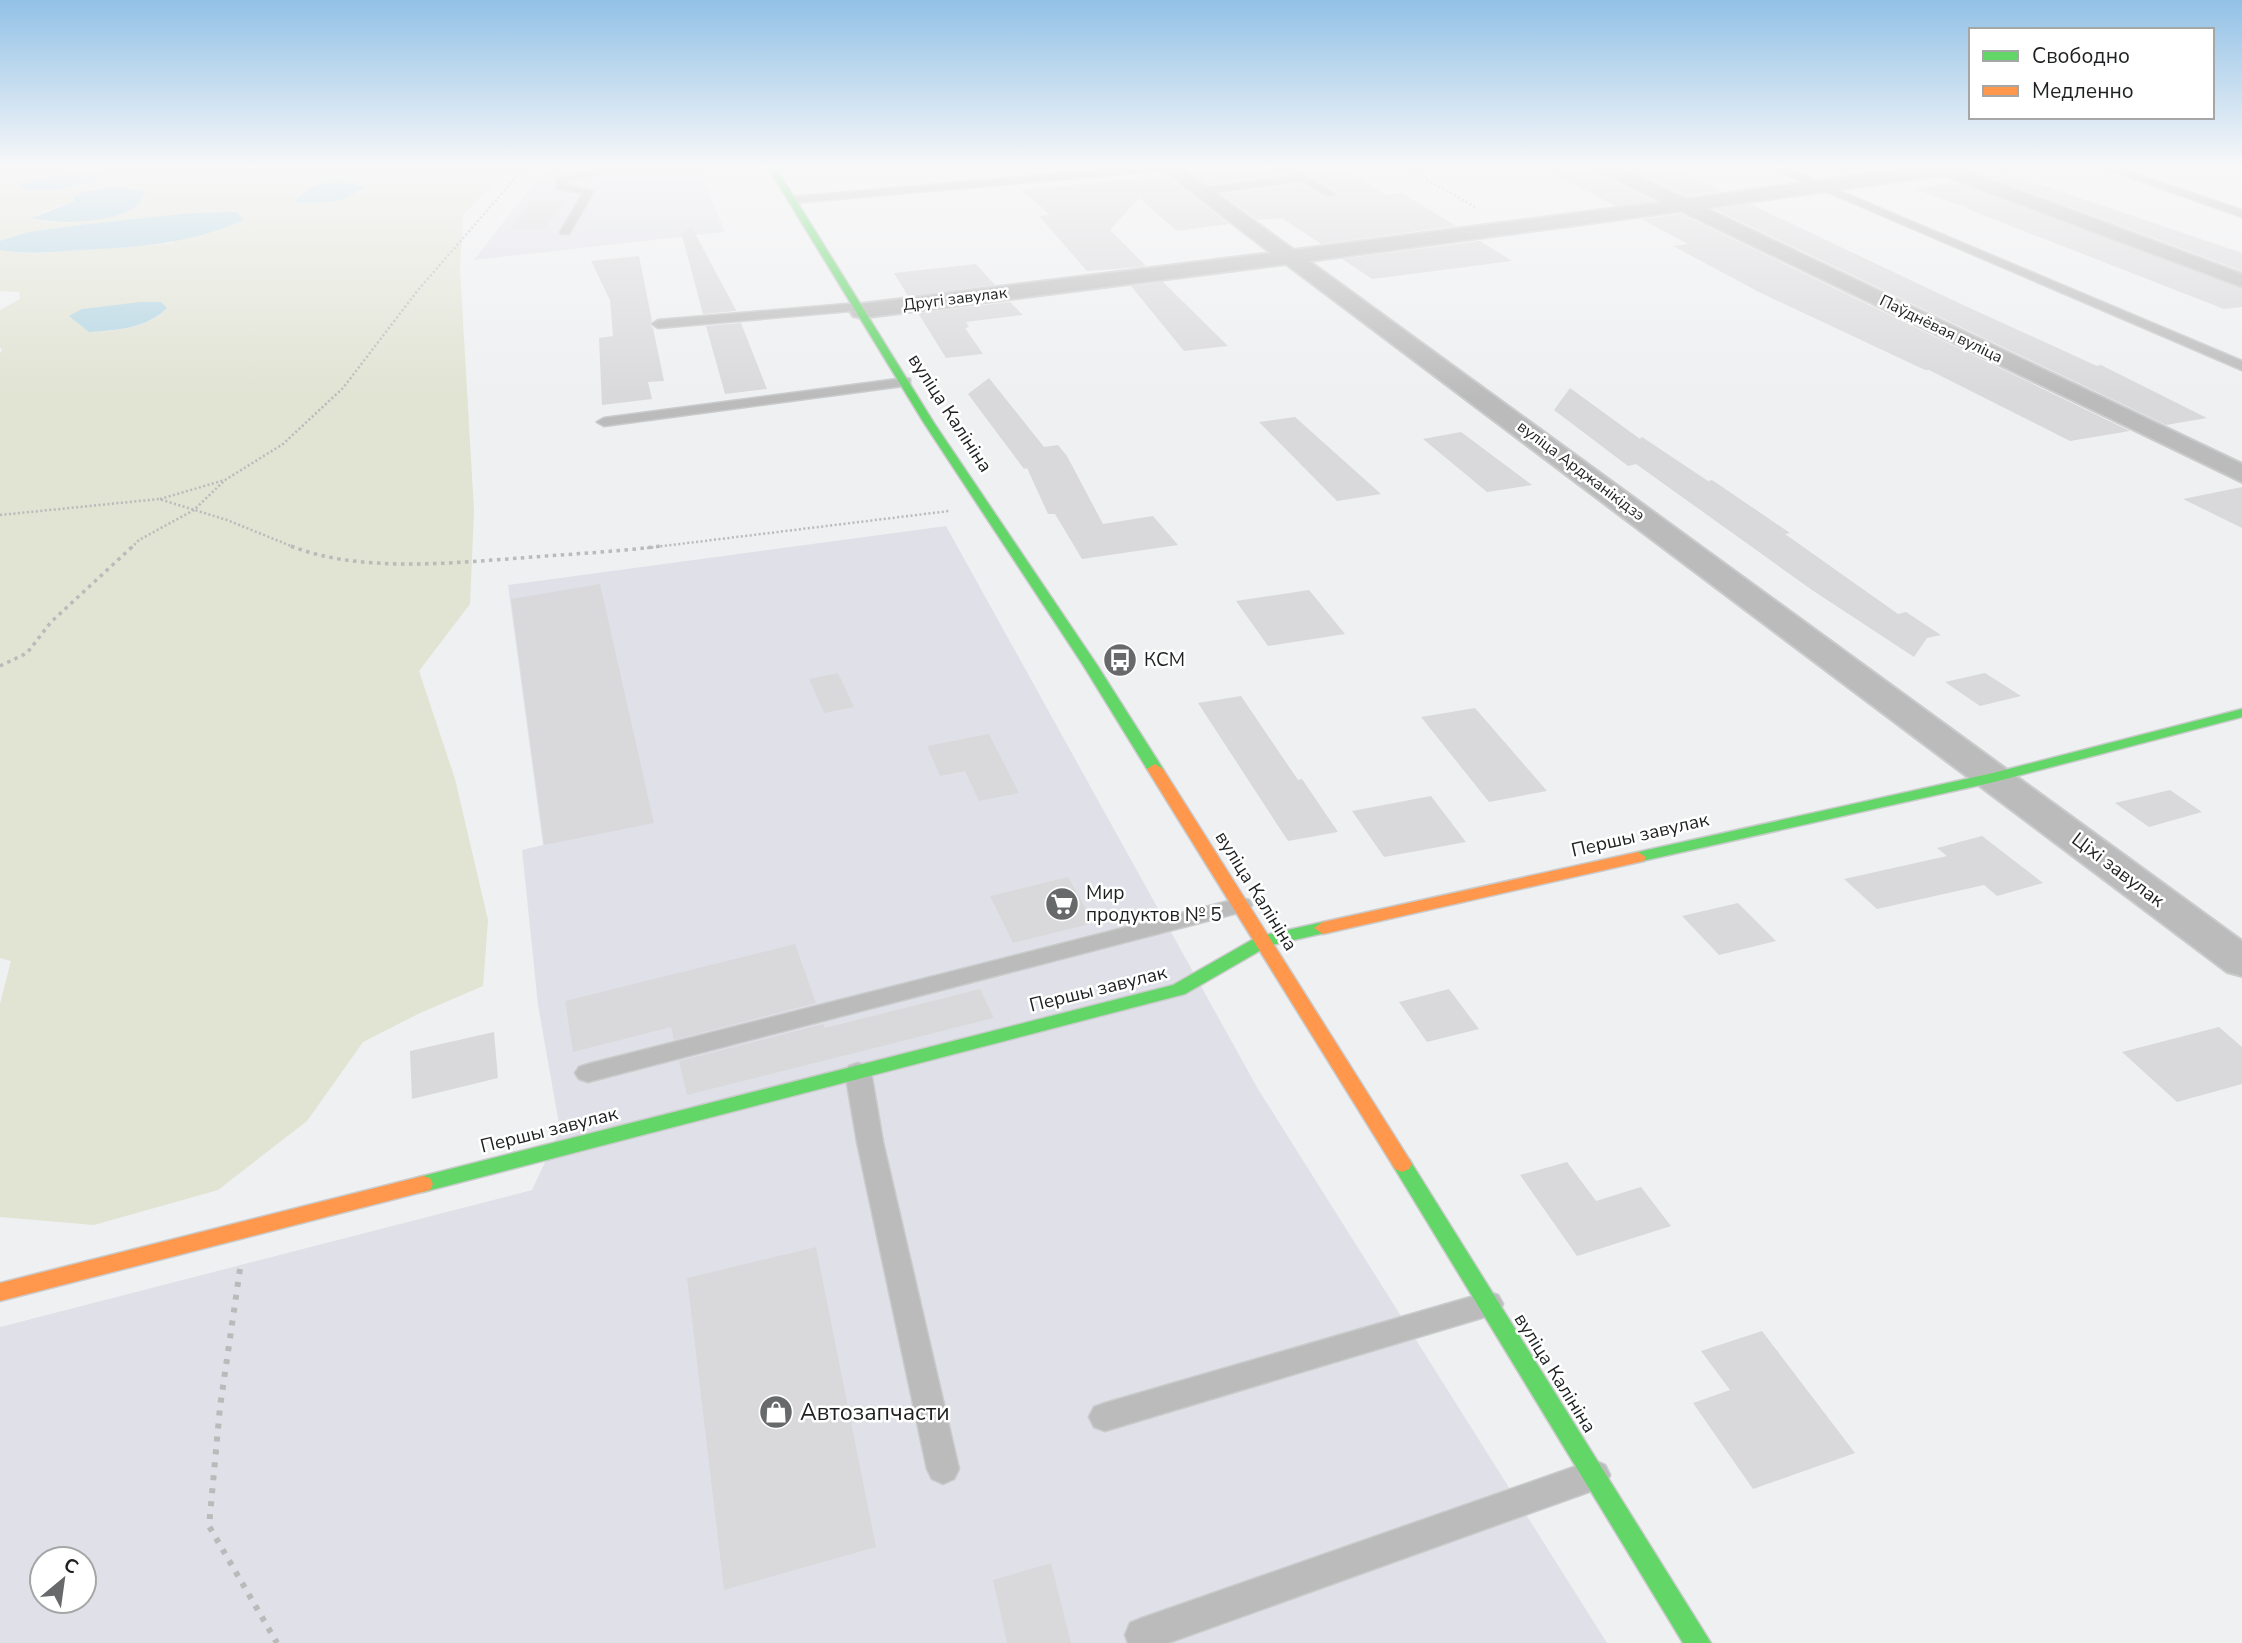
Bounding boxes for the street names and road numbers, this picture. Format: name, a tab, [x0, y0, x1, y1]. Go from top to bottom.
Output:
street label: Другі завулак	[902, 282, 1009, 316]
street label: Паўднёвая вуліца	[1876, 290, 2006, 368]
street label: вуліца Калініна	[902, 349, 998, 477]
street label: вуліца Арджанікідзэ	[1513, 416, 1649, 526]
street label: Першы завулак	[1569, 807, 1711, 863]
street label: вуліца Калініна	[1209, 826, 1303, 956]
street label: Ціхі завулак	[2066, 827, 2170, 913]
street label: Першы завулак	[1027, 959, 1169, 1019]
street label: Першы завулак	[478, 1100, 620, 1160]
street label: вуліца Калініна	[1508, 1308, 1602, 1438]

